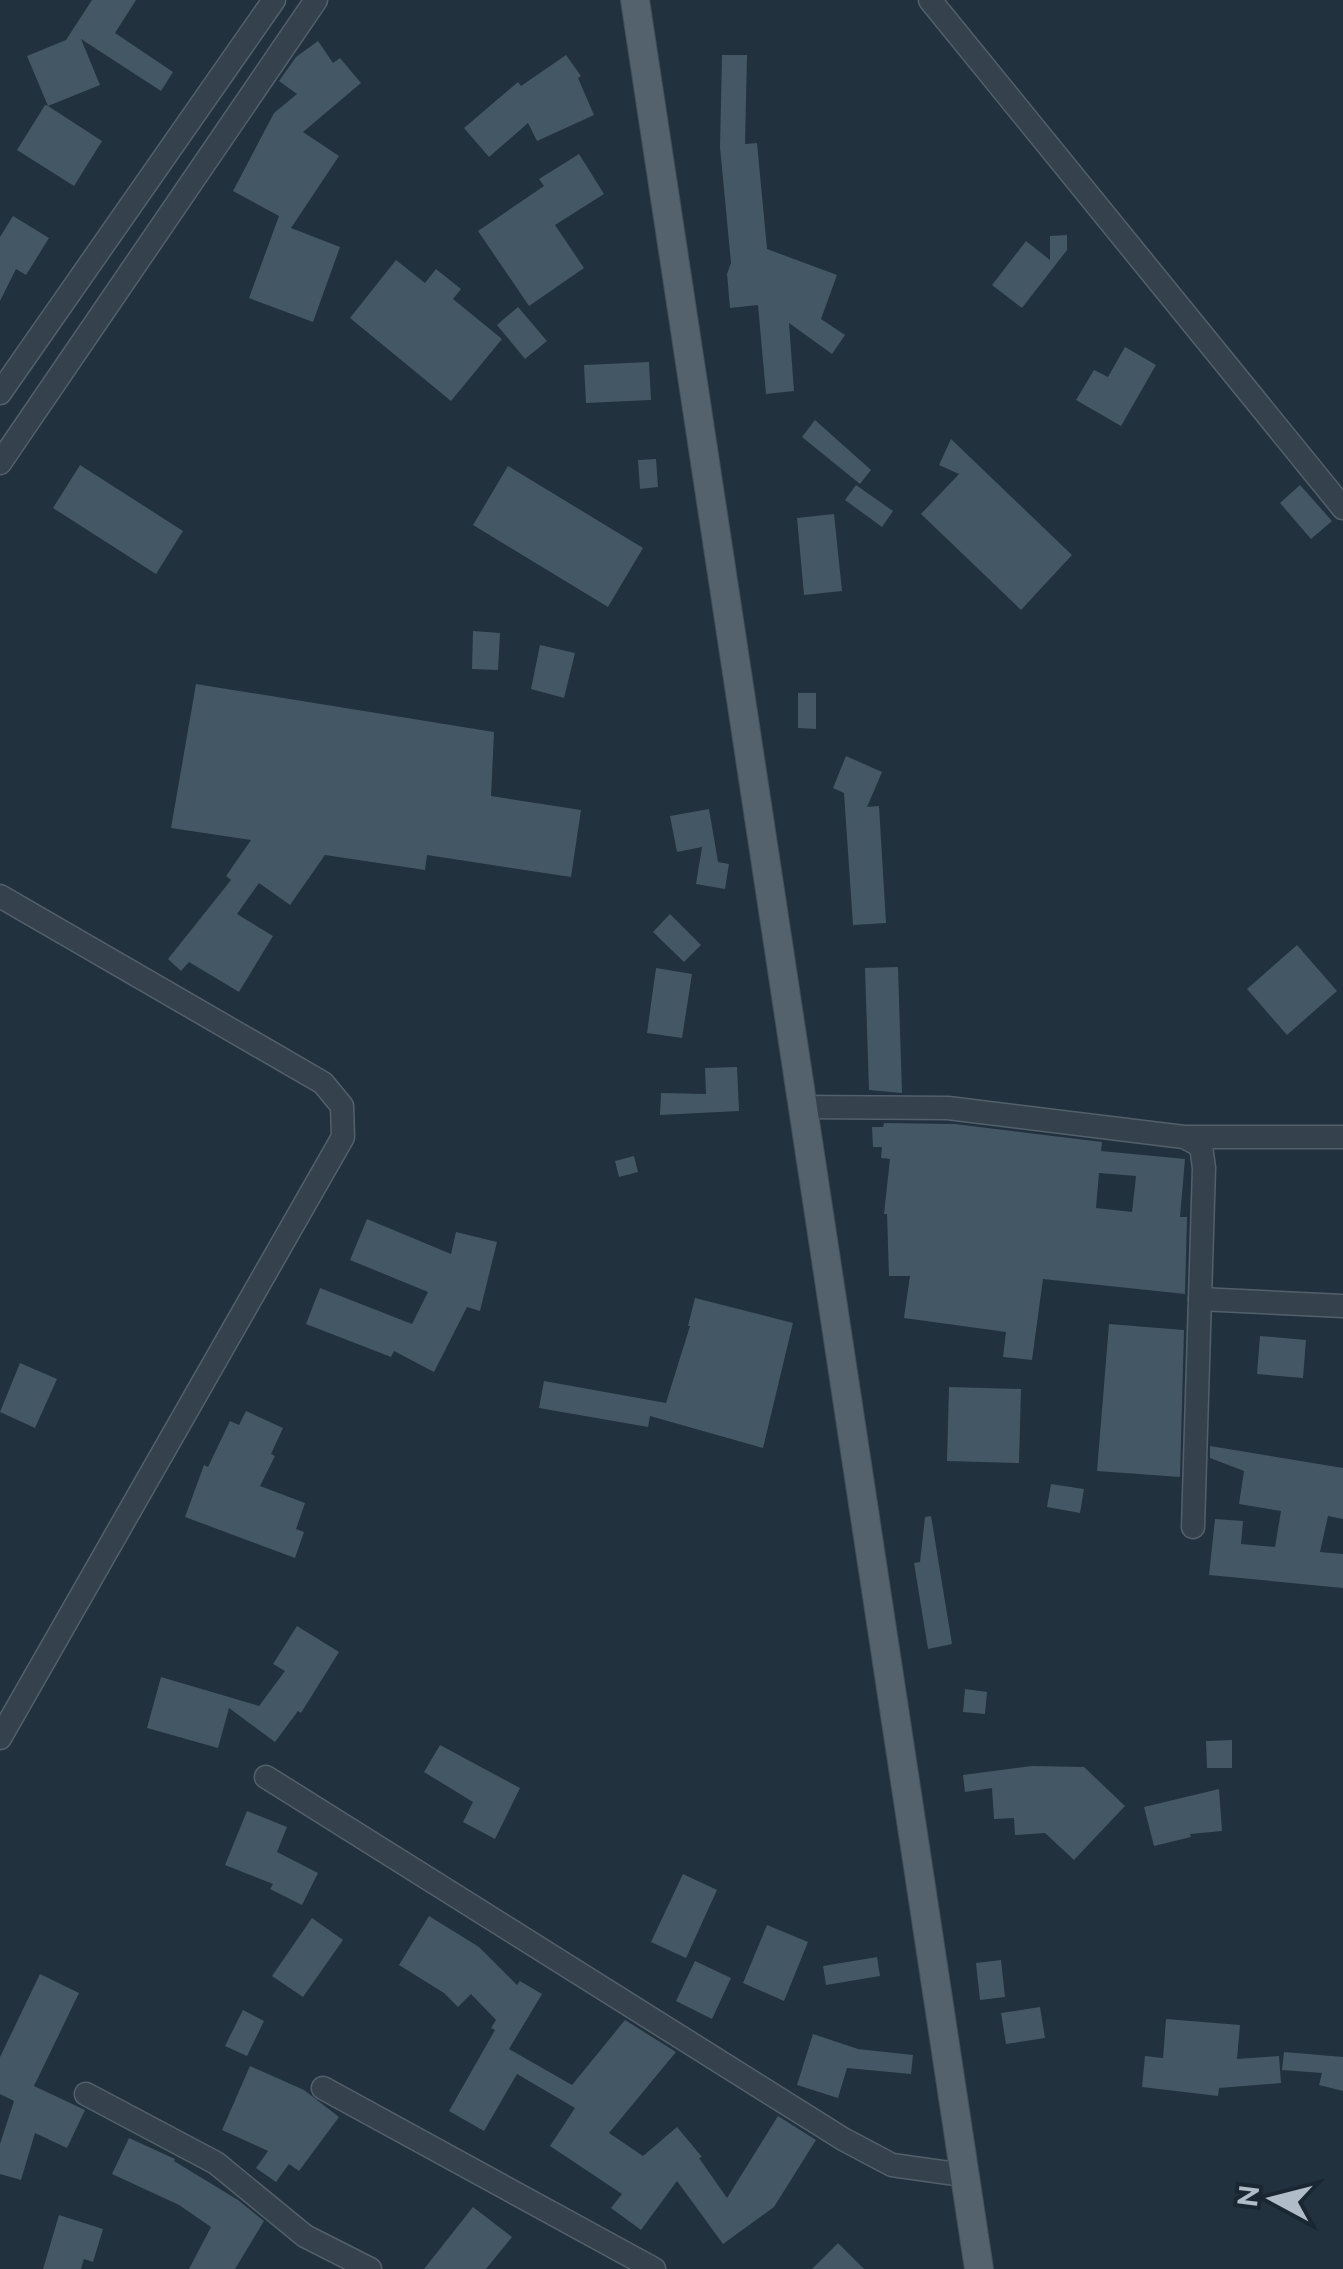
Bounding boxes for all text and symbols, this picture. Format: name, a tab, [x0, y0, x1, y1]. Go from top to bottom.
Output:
north arrow	[1223, 2149, 1323, 2249]
text: N	[1231, 2183, 1266, 2209]

